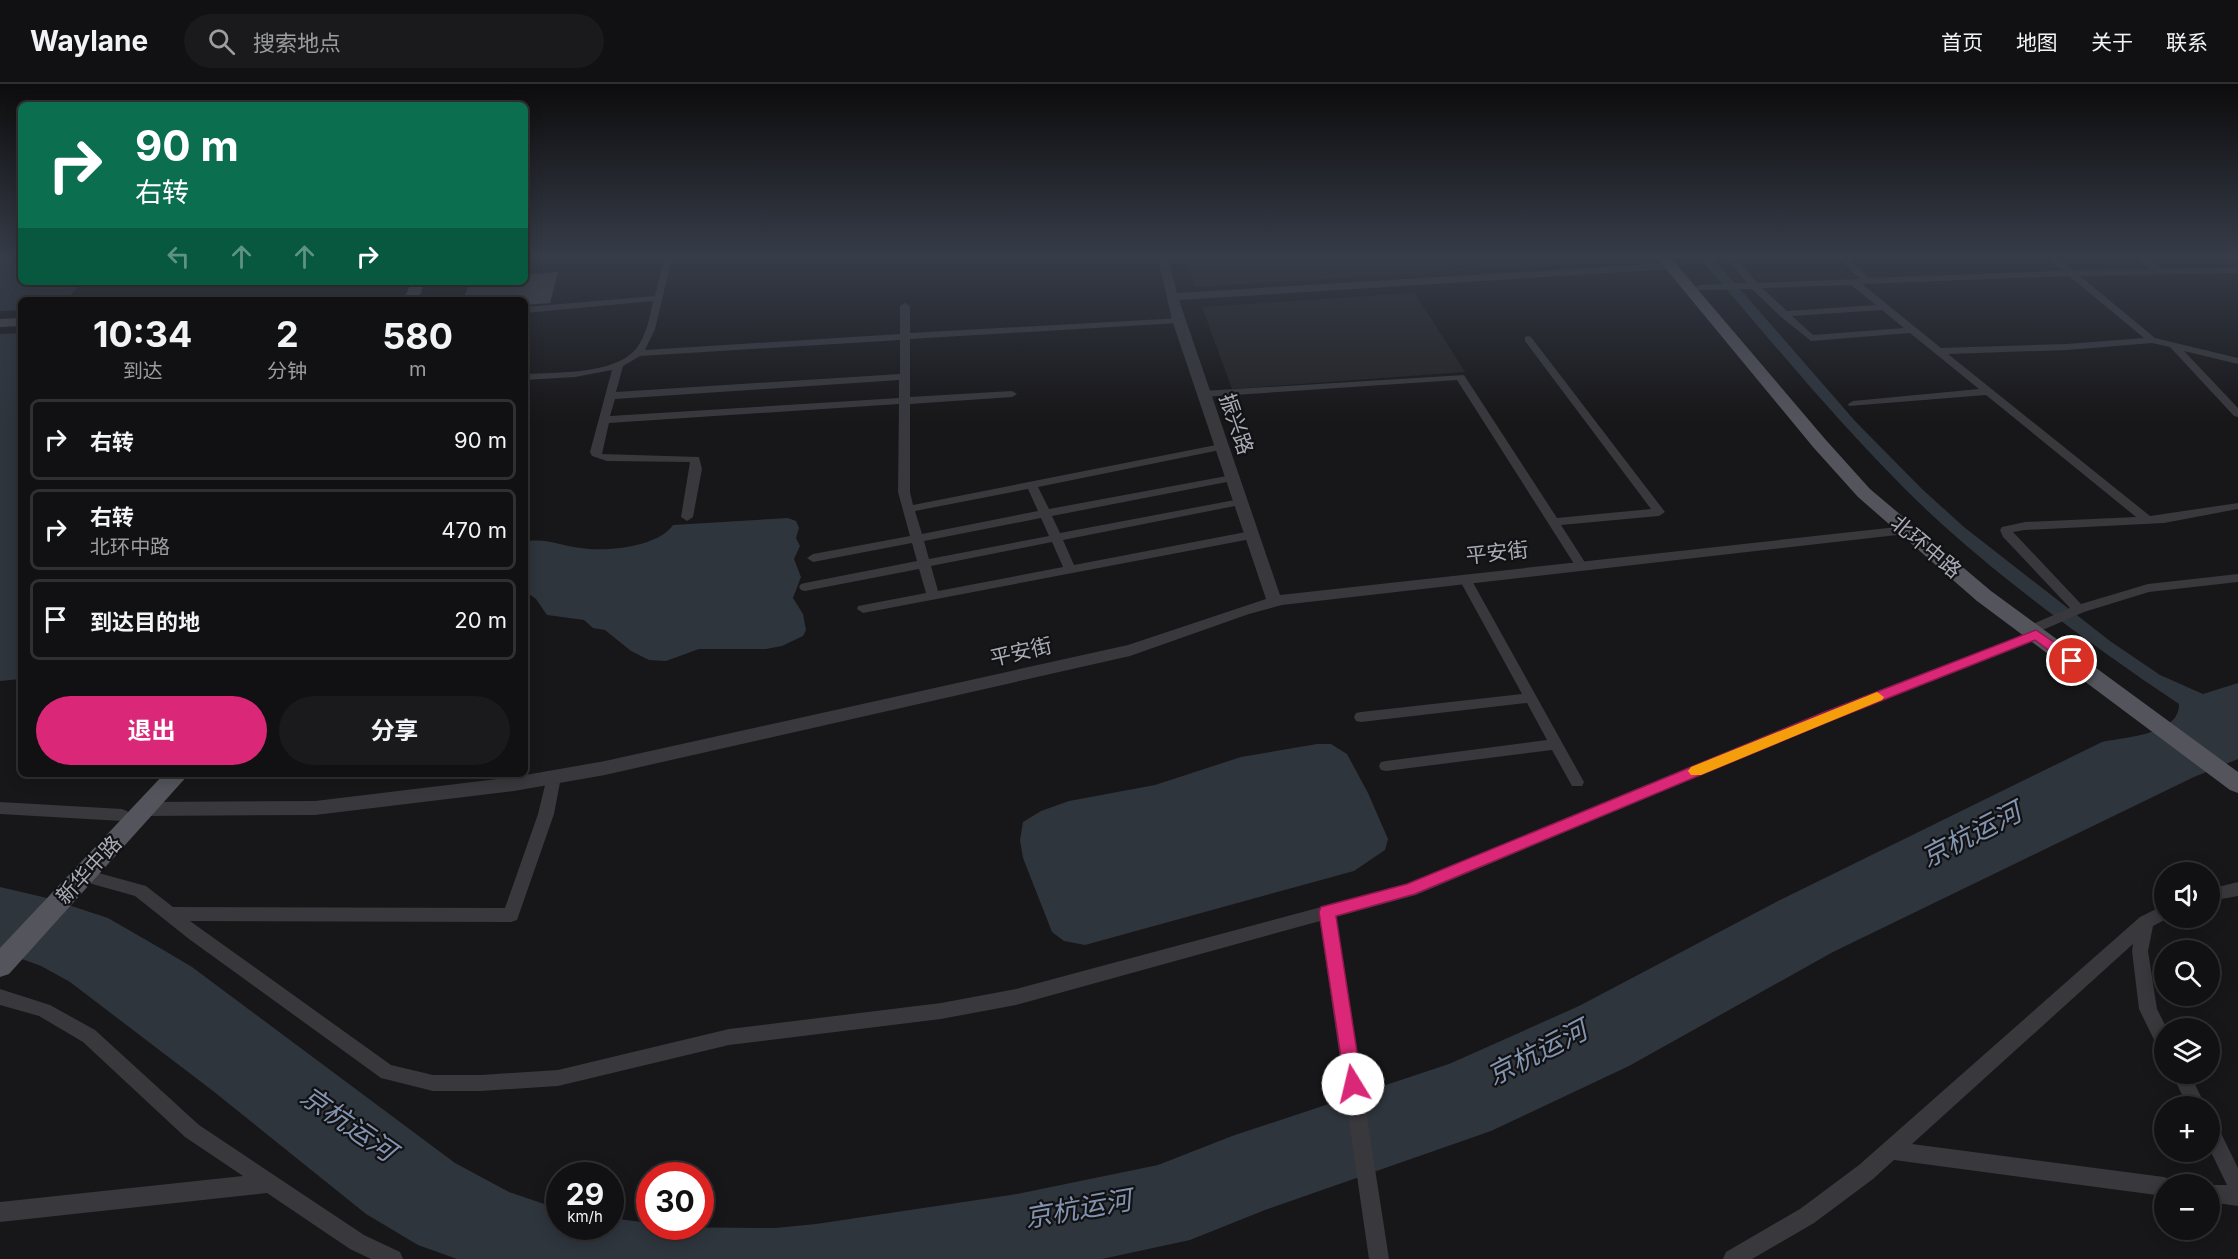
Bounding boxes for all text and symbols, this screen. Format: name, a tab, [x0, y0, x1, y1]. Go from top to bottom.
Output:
search box	[184, 14, 604, 68]
text: Waylane	[30, 24, 148, 58]
icon: search	[205, 25, 238, 58]
text: 搜索地点	[253, 30, 341, 56]
text: 首页	[1941, 30, 1983, 55]
text: 地图	[2016, 30, 2058, 55]
text: 关于	[2091, 30, 2133, 55]
text: 联系	[2166, 30, 2208, 55]
text: 90 m	[135, 120, 239, 171]
icon: right	[36, 126, 114, 204]
text: 右转	[135, 176, 189, 209]
icon: left	[162, 240, 195, 273]
icon: ahead	[225, 240, 258, 273]
icon: ahead	[288, 240, 321, 273]
icon: right	[351, 240, 384, 273]
text: 10:34	[93, 312, 192, 356]
text: 2	[276, 312, 299, 356]
text: 580	[382, 314, 453, 358]
text: m	[409, 357, 426, 381]
text: 到达	[123, 359, 163, 383]
text: 分钟	[267, 359, 307, 383]
street label: 振兴路	[1214, 390, 1259, 458]
icon: right	[39, 423, 72, 456]
text: 90 m	[454, 427, 507, 453]
text: 右转	[90, 429, 134, 455]
text: 右转	[90, 504, 134, 530]
street label: 北环中路	[1886, 510, 1967, 583]
icon: right	[39, 513, 72, 546]
text: 470 m	[441, 517, 507, 543]
text: 北环中路	[90, 535, 170, 559]
street label: 平安街	[1464, 537, 1530, 568]
icon: arrive	[39, 603, 72, 636]
text: 20 m	[454, 607, 507, 633]
text: 到达目的地	[90, 609, 200, 635]
street label: 平安街	[987, 632, 1054, 671]
pin	[2046, 635, 2097, 686]
icon: arrive	[2055, 644, 2088, 677]
button: 退出	[36, 696, 267, 765]
button: 分享	[279, 696, 510, 765]
water label: 京杭运河	[1915, 793, 2031, 874]
street label: 新华中路	[51, 830, 126, 909]
map controls	[2154, 862, 2220, 1240]
button: sound	[2154, 862, 2220, 928]
button: search	[2154, 940, 2220, 1006]
water label: 京杭运河	[1481, 1011, 1597, 1092]
button: layers	[2154, 1018, 2220, 1084]
position arrow	[1321, 1052, 1385, 1116]
water label: 京杭运河	[295, 1079, 406, 1171]
button: +	[2154, 1096, 2220, 1162]
speed limit sign: 30	[636, 1162, 714, 1240]
button: −	[2154, 1174, 2220, 1240]
text: 29	[566, 1176, 604, 1212]
water label: 京杭运河	[1022, 1182, 1139, 1234]
text: km/h	[567, 1207, 603, 1226]

